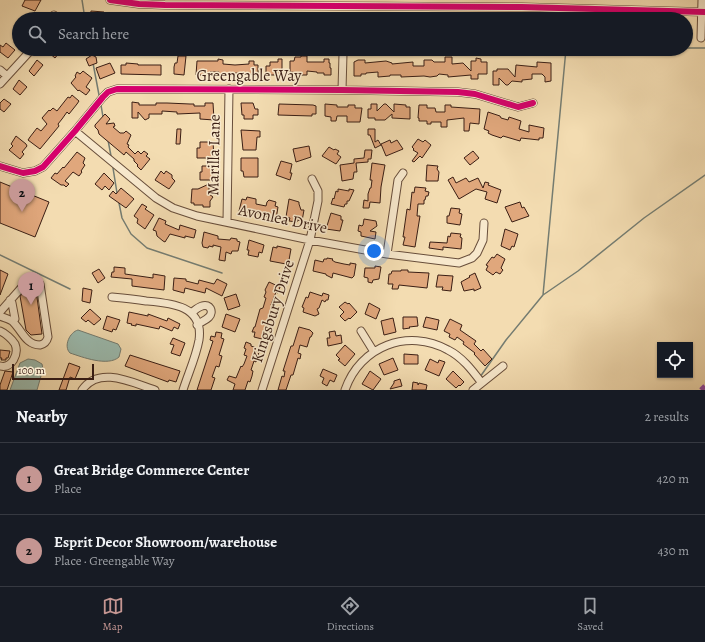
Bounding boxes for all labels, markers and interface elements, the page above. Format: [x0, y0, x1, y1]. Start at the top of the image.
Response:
search box [12, 12, 693, 56]
icon: search [26, 23, 48, 45]
text: Search here [58, 24, 129, 44]
street label: Greengable Way [197, 65, 302, 87]
street label: Marilla Lane [202, 114, 226, 196]
pin: 2 [9, 179, 35, 212]
street label: Avonlea Drive [236, 199, 329, 239]
your location [364, 241, 384, 261]
street label: Kingsbury Drive [246, 257, 300, 365]
pin: 1 [18, 272, 44, 305]
map controls [657, 342, 693, 378]
button: locate [657, 342, 693, 378]
scale bar [12, 362, 94, 381]
text: 100 m [18, 363, 45, 378]
text: Nearby [16, 405, 67, 428]
text: 2 results [645, 408, 689, 425]
text: Great Bridge Commerce Center [54, 460, 249, 480]
text: 1 [27, 470, 31, 487]
text: 420 m [657, 470, 689, 487]
text: Place [54, 480, 82, 497]
text: Esprit Decor Showroom/warehouse [54, 532, 277, 552]
text: 2 [26, 542, 32, 559]
text: 430 m [657, 542, 689, 559]
text: Place · Greengable Way [54, 552, 175, 569]
tab: Map [102, 595, 124, 634]
tab: Directions [327, 595, 374, 634]
tab: Saved [577, 595, 603, 634]

